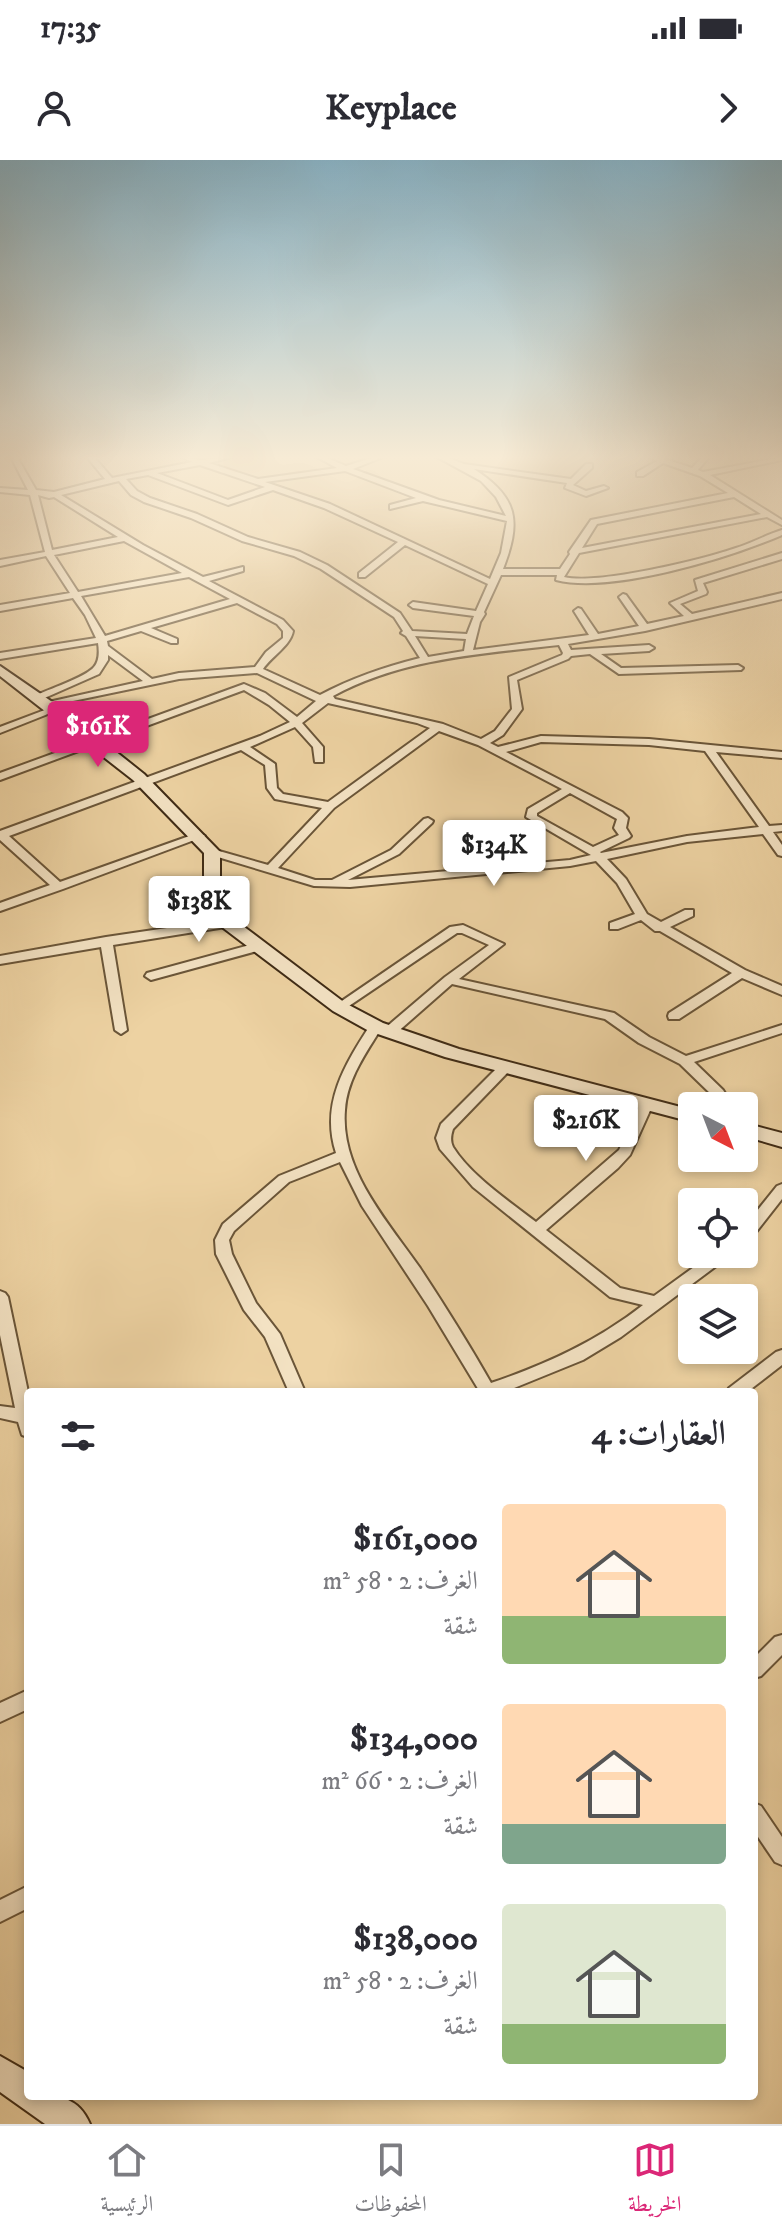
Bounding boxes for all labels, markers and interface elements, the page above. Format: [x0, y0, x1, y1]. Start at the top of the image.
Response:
text: 17:35 [40, 10, 101, 47]
icon: person [32, 86, 76, 130]
text: Keyplace [325, 86, 457, 131]
icon: forward [706, 86, 750, 130]
pin: $161K [42, 701, 154, 769]
text: $161K [66, 710, 130, 743]
pin: $134K [438, 820, 550, 888]
text: $134K [461, 829, 527, 862]
pin: $138K [143, 876, 255, 944]
text: $138K [167, 885, 231, 918]
north arrow [678, 1092, 758, 1172]
map controls [678, 1092, 758, 1364]
pin: $216K [530, 1095, 642, 1163]
text: $216K [552, 1104, 620, 1137]
button: locate [678, 1188, 758, 1268]
button: layers [678, 1284, 758, 1364]
text: العقارات: 4 [591, 1413, 726, 1455]
icon: filters [56, 1414, 100, 1458]
text: $161,000 [353, 1518, 478, 1560]
icon: home [566, 1536, 662, 1632]
text: الغرف: 2 · 58 m² [323, 1565, 478, 1598]
text: شقة [444, 1610, 478, 1643]
text: $134,000 [350, 1718, 478, 1760]
icon: home [566, 1736, 662, 1832]
text: الغرف: 2 · 66 m² [321, 1765, 478, 1798]
text: شقة [444, 1810, 478, 1843]
text: $138,000 [353, 1918, 478, 1960]
icon: home [566, 1936, 662, 2032]
text: الغرف: 2 · 58 m² [323, 1965, 478, 1998]
text: شقة [444, 2010, 478, 2043]
tab: الرئيسية [101, 2138, 153, 2225]
tab: المحفوظات [354, 2138, 427, 2225]
tab: الخريطة [628, 2138, 681, 2225]

